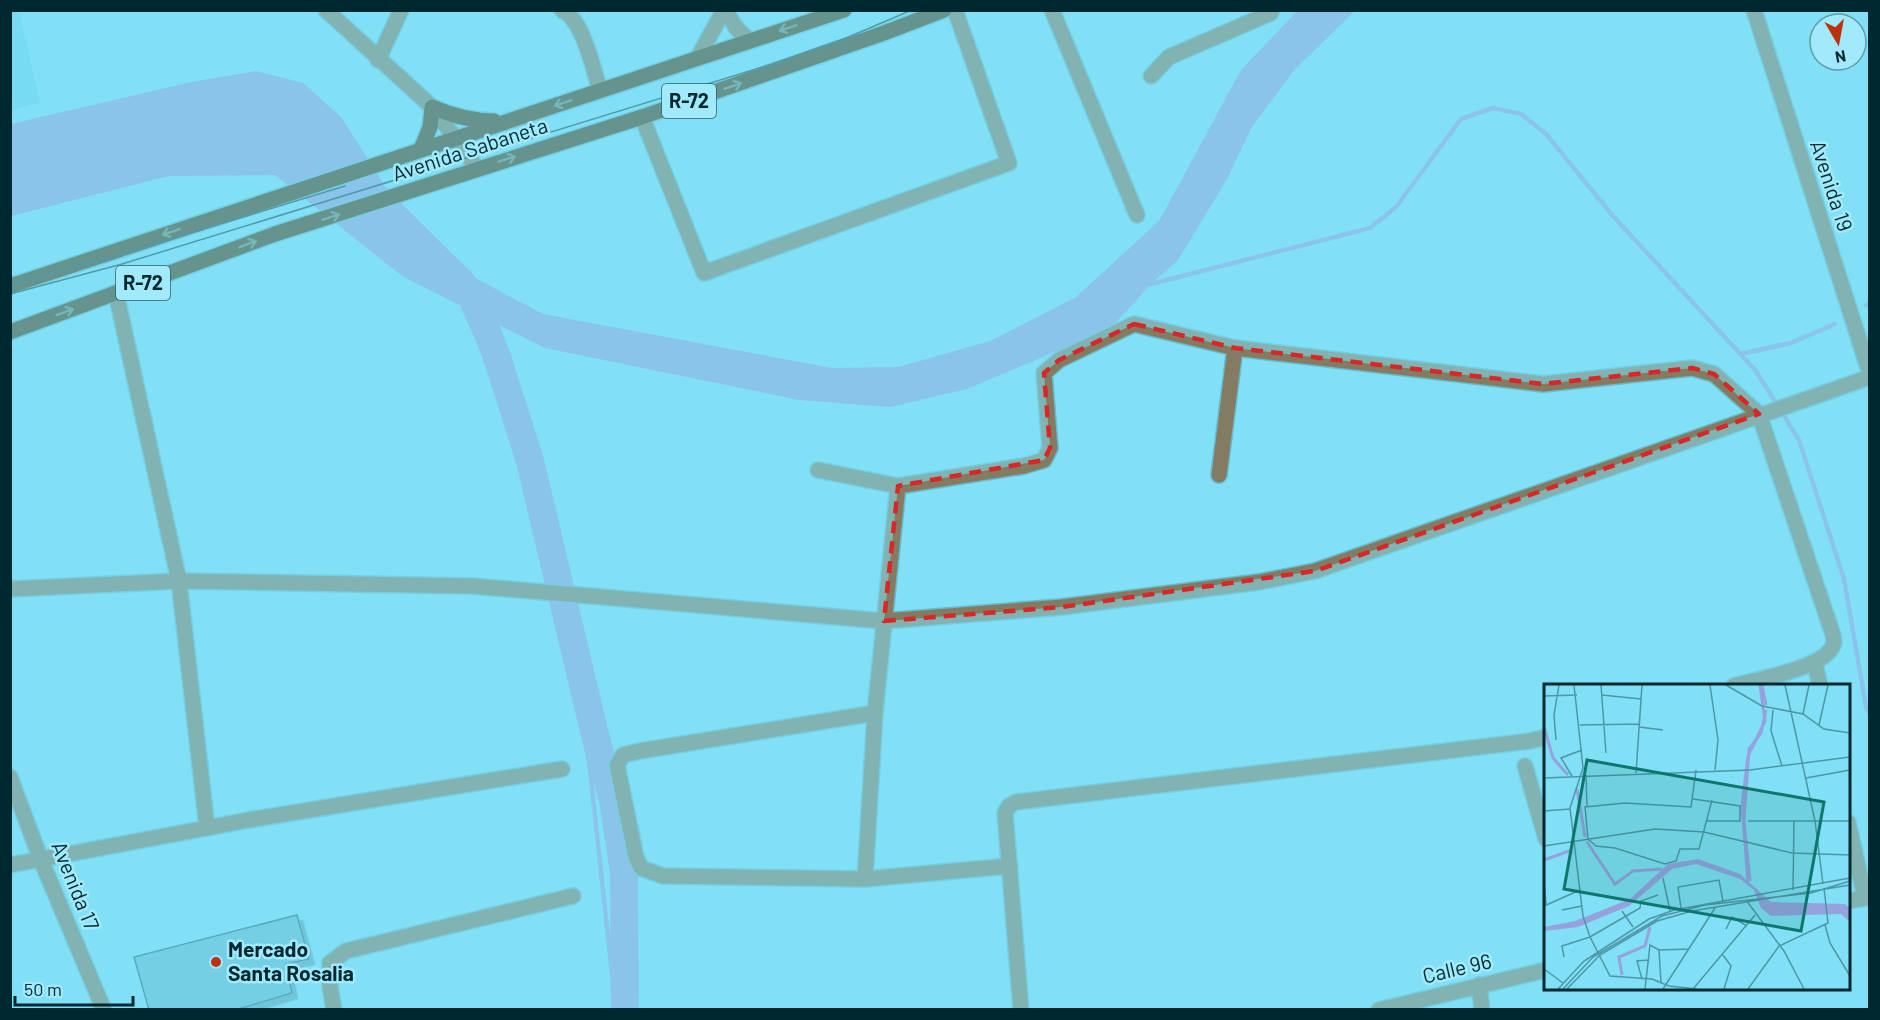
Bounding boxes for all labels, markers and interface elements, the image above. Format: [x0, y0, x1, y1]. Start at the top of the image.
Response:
north arrow [1808, 12, 1868, 72]
one-way arrow [779, 24, 798, 35]
text: N [1834, 47, 1848, 68]
one-way arrow [723, 79, 742, 90]
road number: R-72 [662, 84, 716, 118]
one-way arrow [554, 98, 573, 109]
street label: Avenida Sabaneta [389, 112, 550, 185]
street label: Avenida 19 [1806, 137, 1859, 234]
one-way arrow [498, 153, 517, 164]
one-way arrow [321, 211, 340, 222]
one-way arrow [162, 228, 181, 239]
one-way arrow [239, 238, 257, 249]
road number: R-72 [116, 266, 170, 300]
one-way arrow [56, 305, 74, 316]
inset map [1544, 684, 1850, 990]
street label: Avenida 17 [47, 837, 105, 933]
place label: Mercado Santa Rosalia [228, 936, 354, 985]
street label: Calle 96 [1420, 947, 1494, 988]
marker: Mercado Santa Rosalia [209, 955, 223, 969]
scale bar [15, 969, 134, 1007]
text: 50 m [24, 978, 62, 1000]

